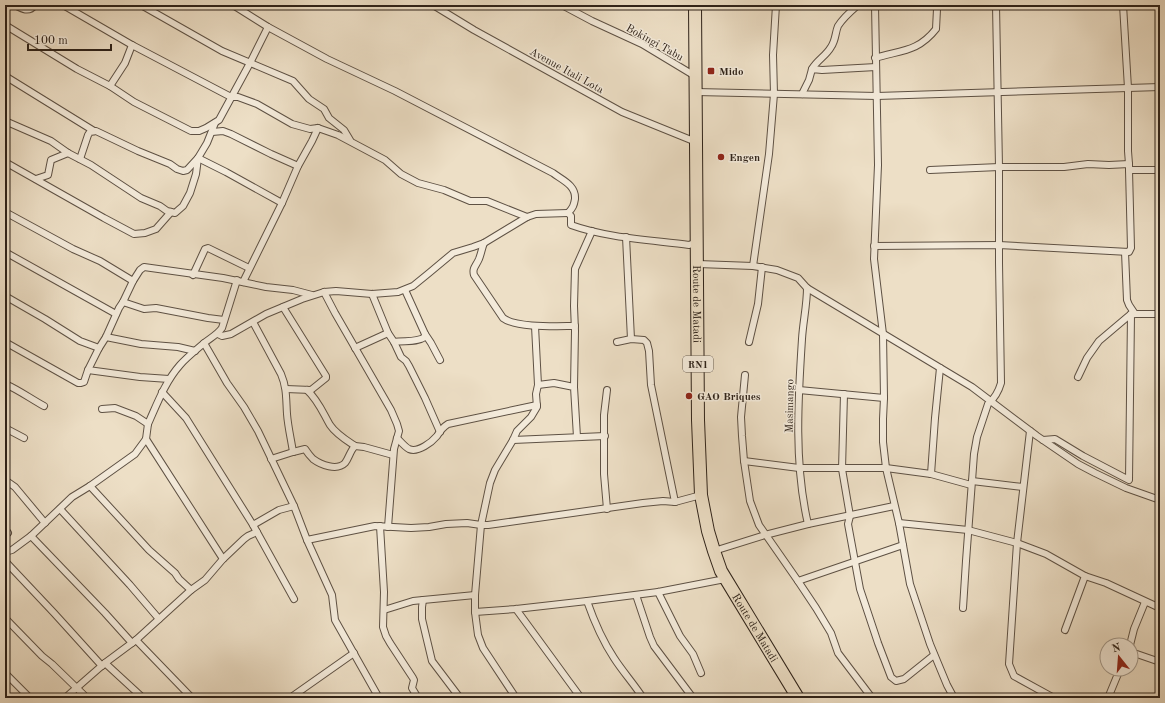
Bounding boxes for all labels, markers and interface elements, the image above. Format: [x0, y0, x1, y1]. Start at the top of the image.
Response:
street label: Bokingi Tabu [624, 23, 685, 64]
scale bar [28, 26, 111, 52]
text: 100 m [34, 35, 68, 47]
street label: Avenue Itali Lota [527, 46, 606, 96]
marker: Mido [706, 66, 716, 76]
place label: Mido [719, 67, 744, 78]
marker: Engen [716, 152, 726, 162]
place label: Engen [729, 153, 760, 164]
street label: Route de Matadi [690, 265, 701, 343]
road number: RN1 [683, 356, 713, 372]
street label: Masimango [785, 379, 796, 433]
marker: GAO Briques [684, 391, 694, 401]
place label: GAO Briques [697, 392, 761, 403]
street label: Route de Matadi [729, 592, 779, 665]
north arrow [1099, 637, 1139, 677]
text: N [1111, 642, 1123, 655]

